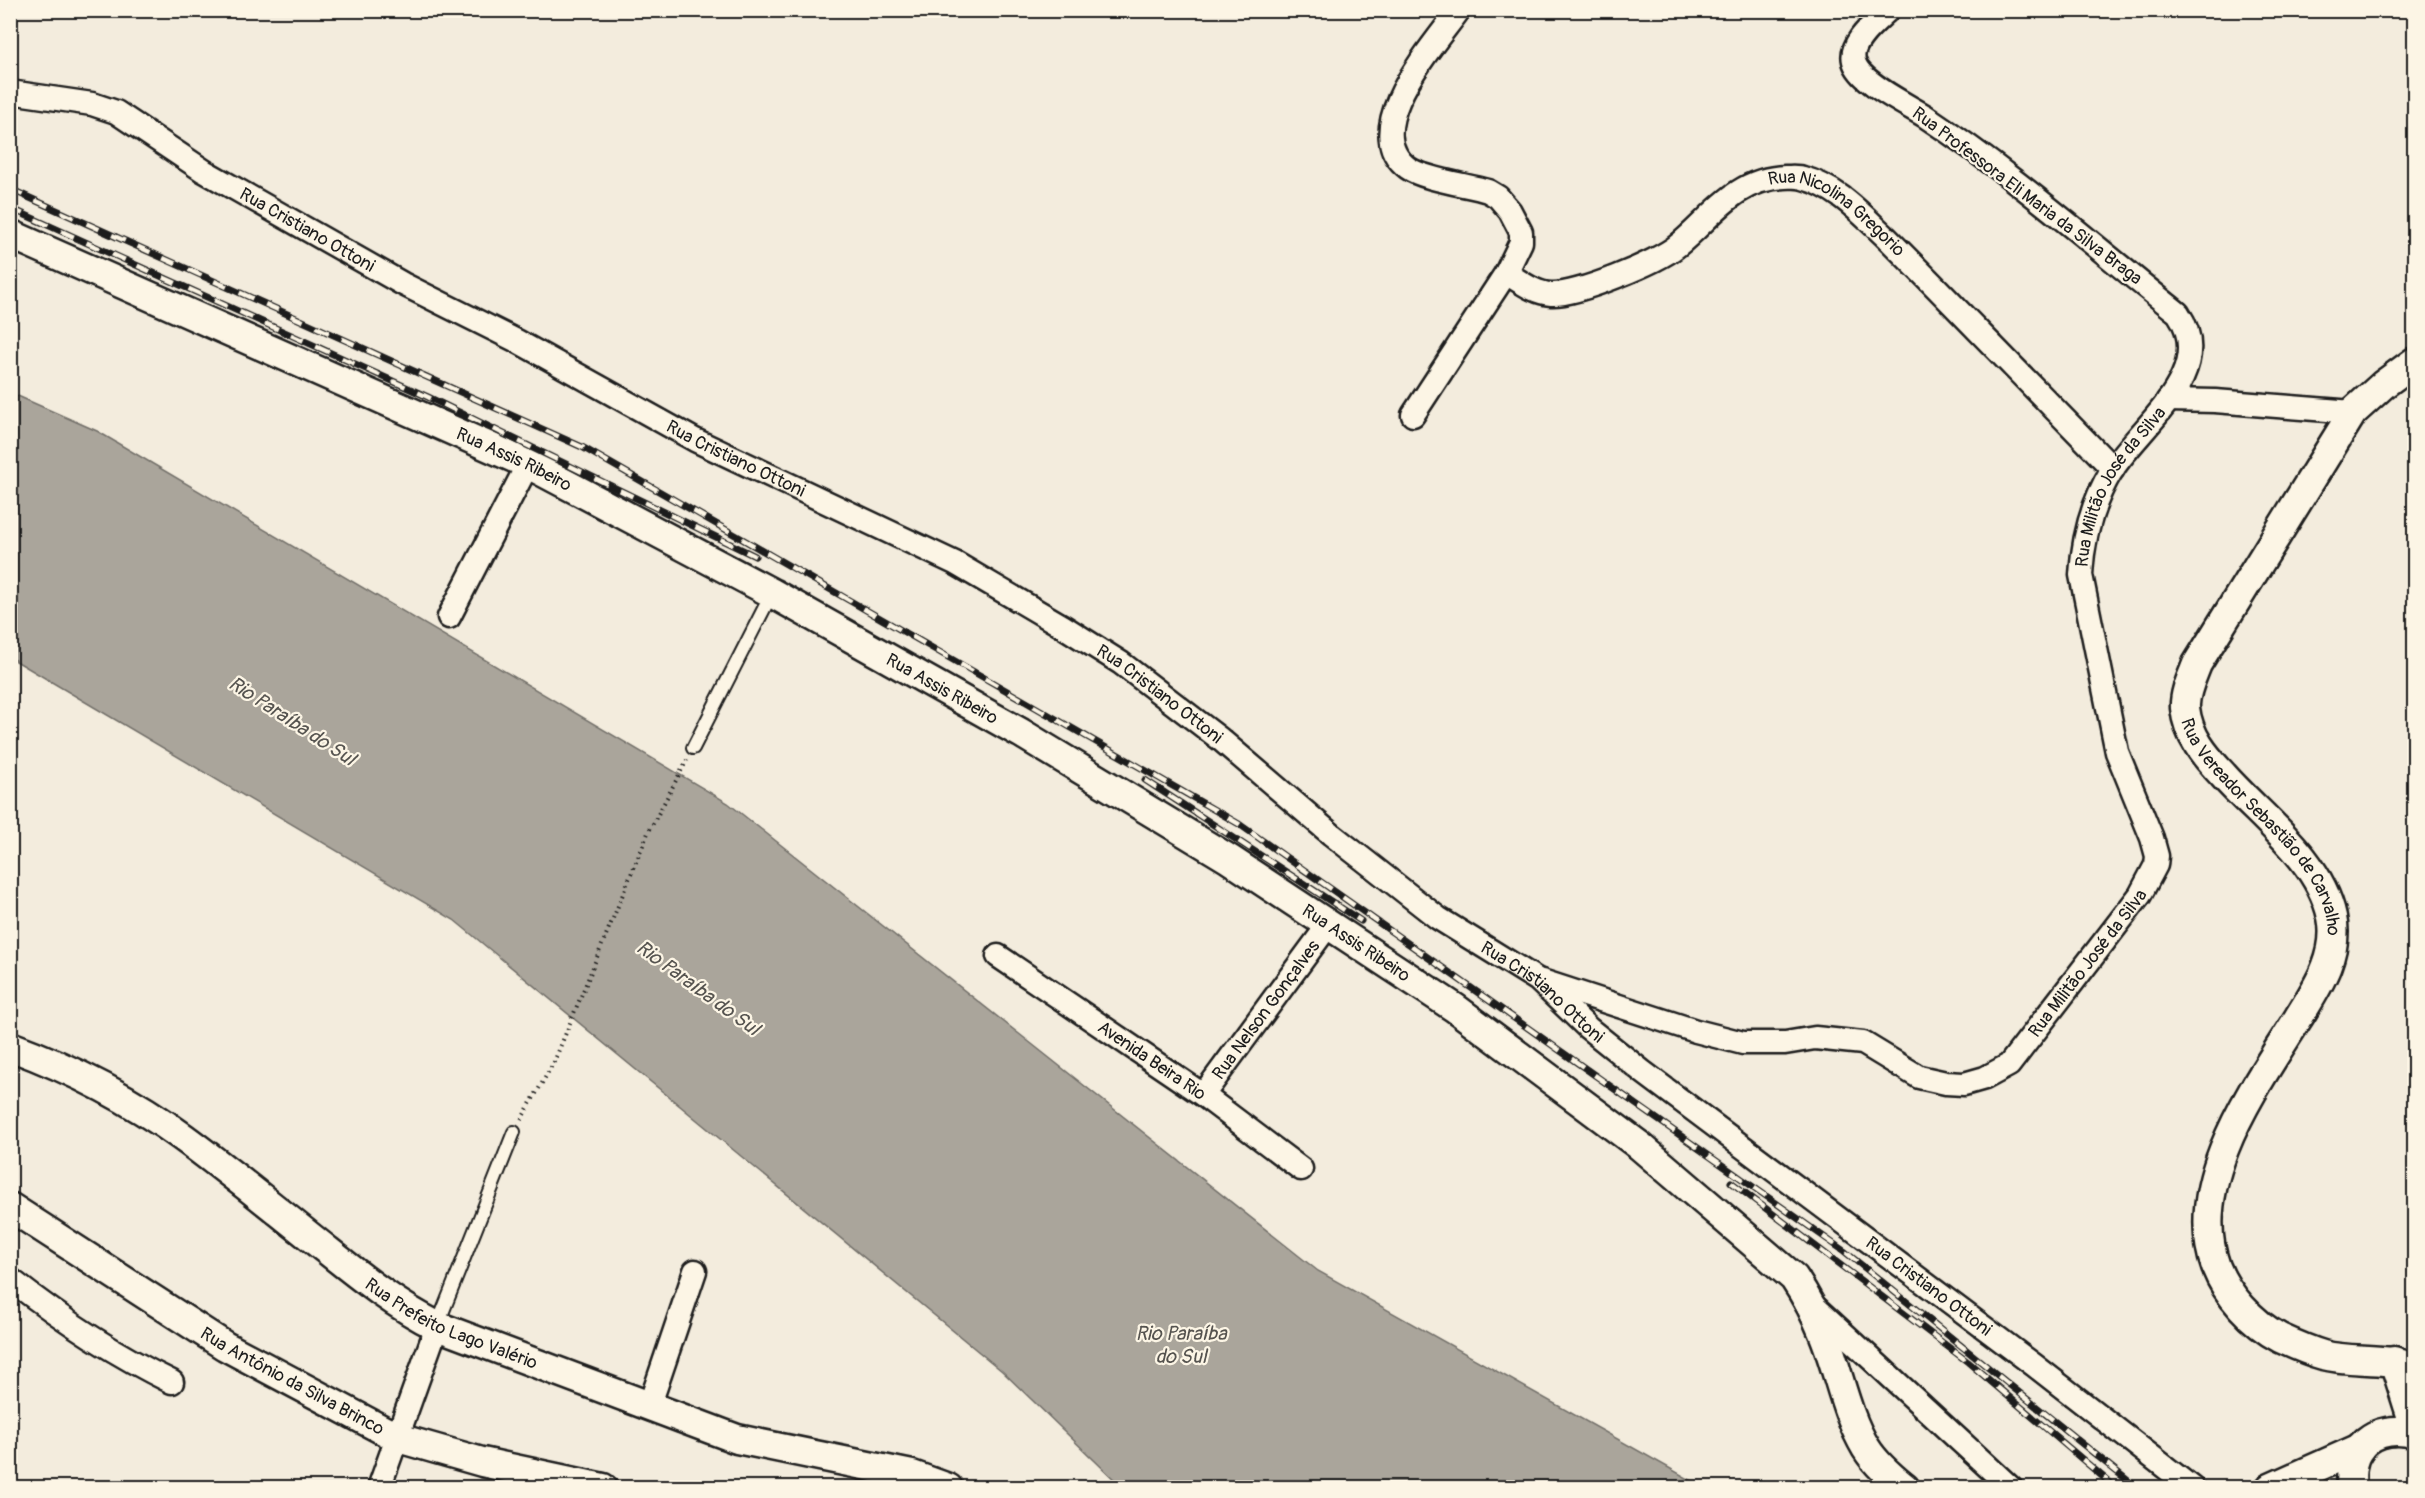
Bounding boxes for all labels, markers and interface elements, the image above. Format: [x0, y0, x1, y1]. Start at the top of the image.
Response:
street label: Rua Professora Eli Maria da Silva Braga [1907, 102, 2147, 290]
street label: Rua Nicolina Gregorio [1766, 165, 1910, 261]
street label: Rua Cristiano Ottoni [236, 182, 379, 277]
street label: Rua Militão José da Silva [2070, 402, 2171, 568]
street label: Rua Cristiano Ottoni [662, 415, 809, 502]
street label: Rua Assis Ribeiro [453, 422, 576, 497]
street label: Rua Cristiano Ottoni [1092, 639, 1227, 749]
street label: Rua Assis Ribeiro [882, 648, 1003, 730]
water label: Rio Paraíba do Sul [224, 671, 362, 773]
street label: Rua Vereador Sebastião de Carvalho [2176, 715, 2345, 936]
street label: Rua Militão José da Silva [2023, 886, 2152, 1042]
street label: Rua Assis Ribeiro [1298, 899, 1415, 987]
water label: Rio Paraíba do Sul [631, 935, 766, 1042]
street label: Rua Nelson Gonçalves [1207, 935, 1325, 1084]
street label: Rua Cristiano Ottoni [1477, 936, 1609, 1048]
street label: Avenida Beira Rio [1093, 1015, 1211, 1105]
street label: Rua Cristiano Ottoni [1861, 1231, 1996, 1341]
street label: Rua Prefeito Lago Valério [361, 1273, 541, 1374]
water label: Rio Paraíba do Sul [1136, 1321, 1228, 1369]
street label: Rua Antônio da Silva Brinco [196, 1322, 389, 1440]

